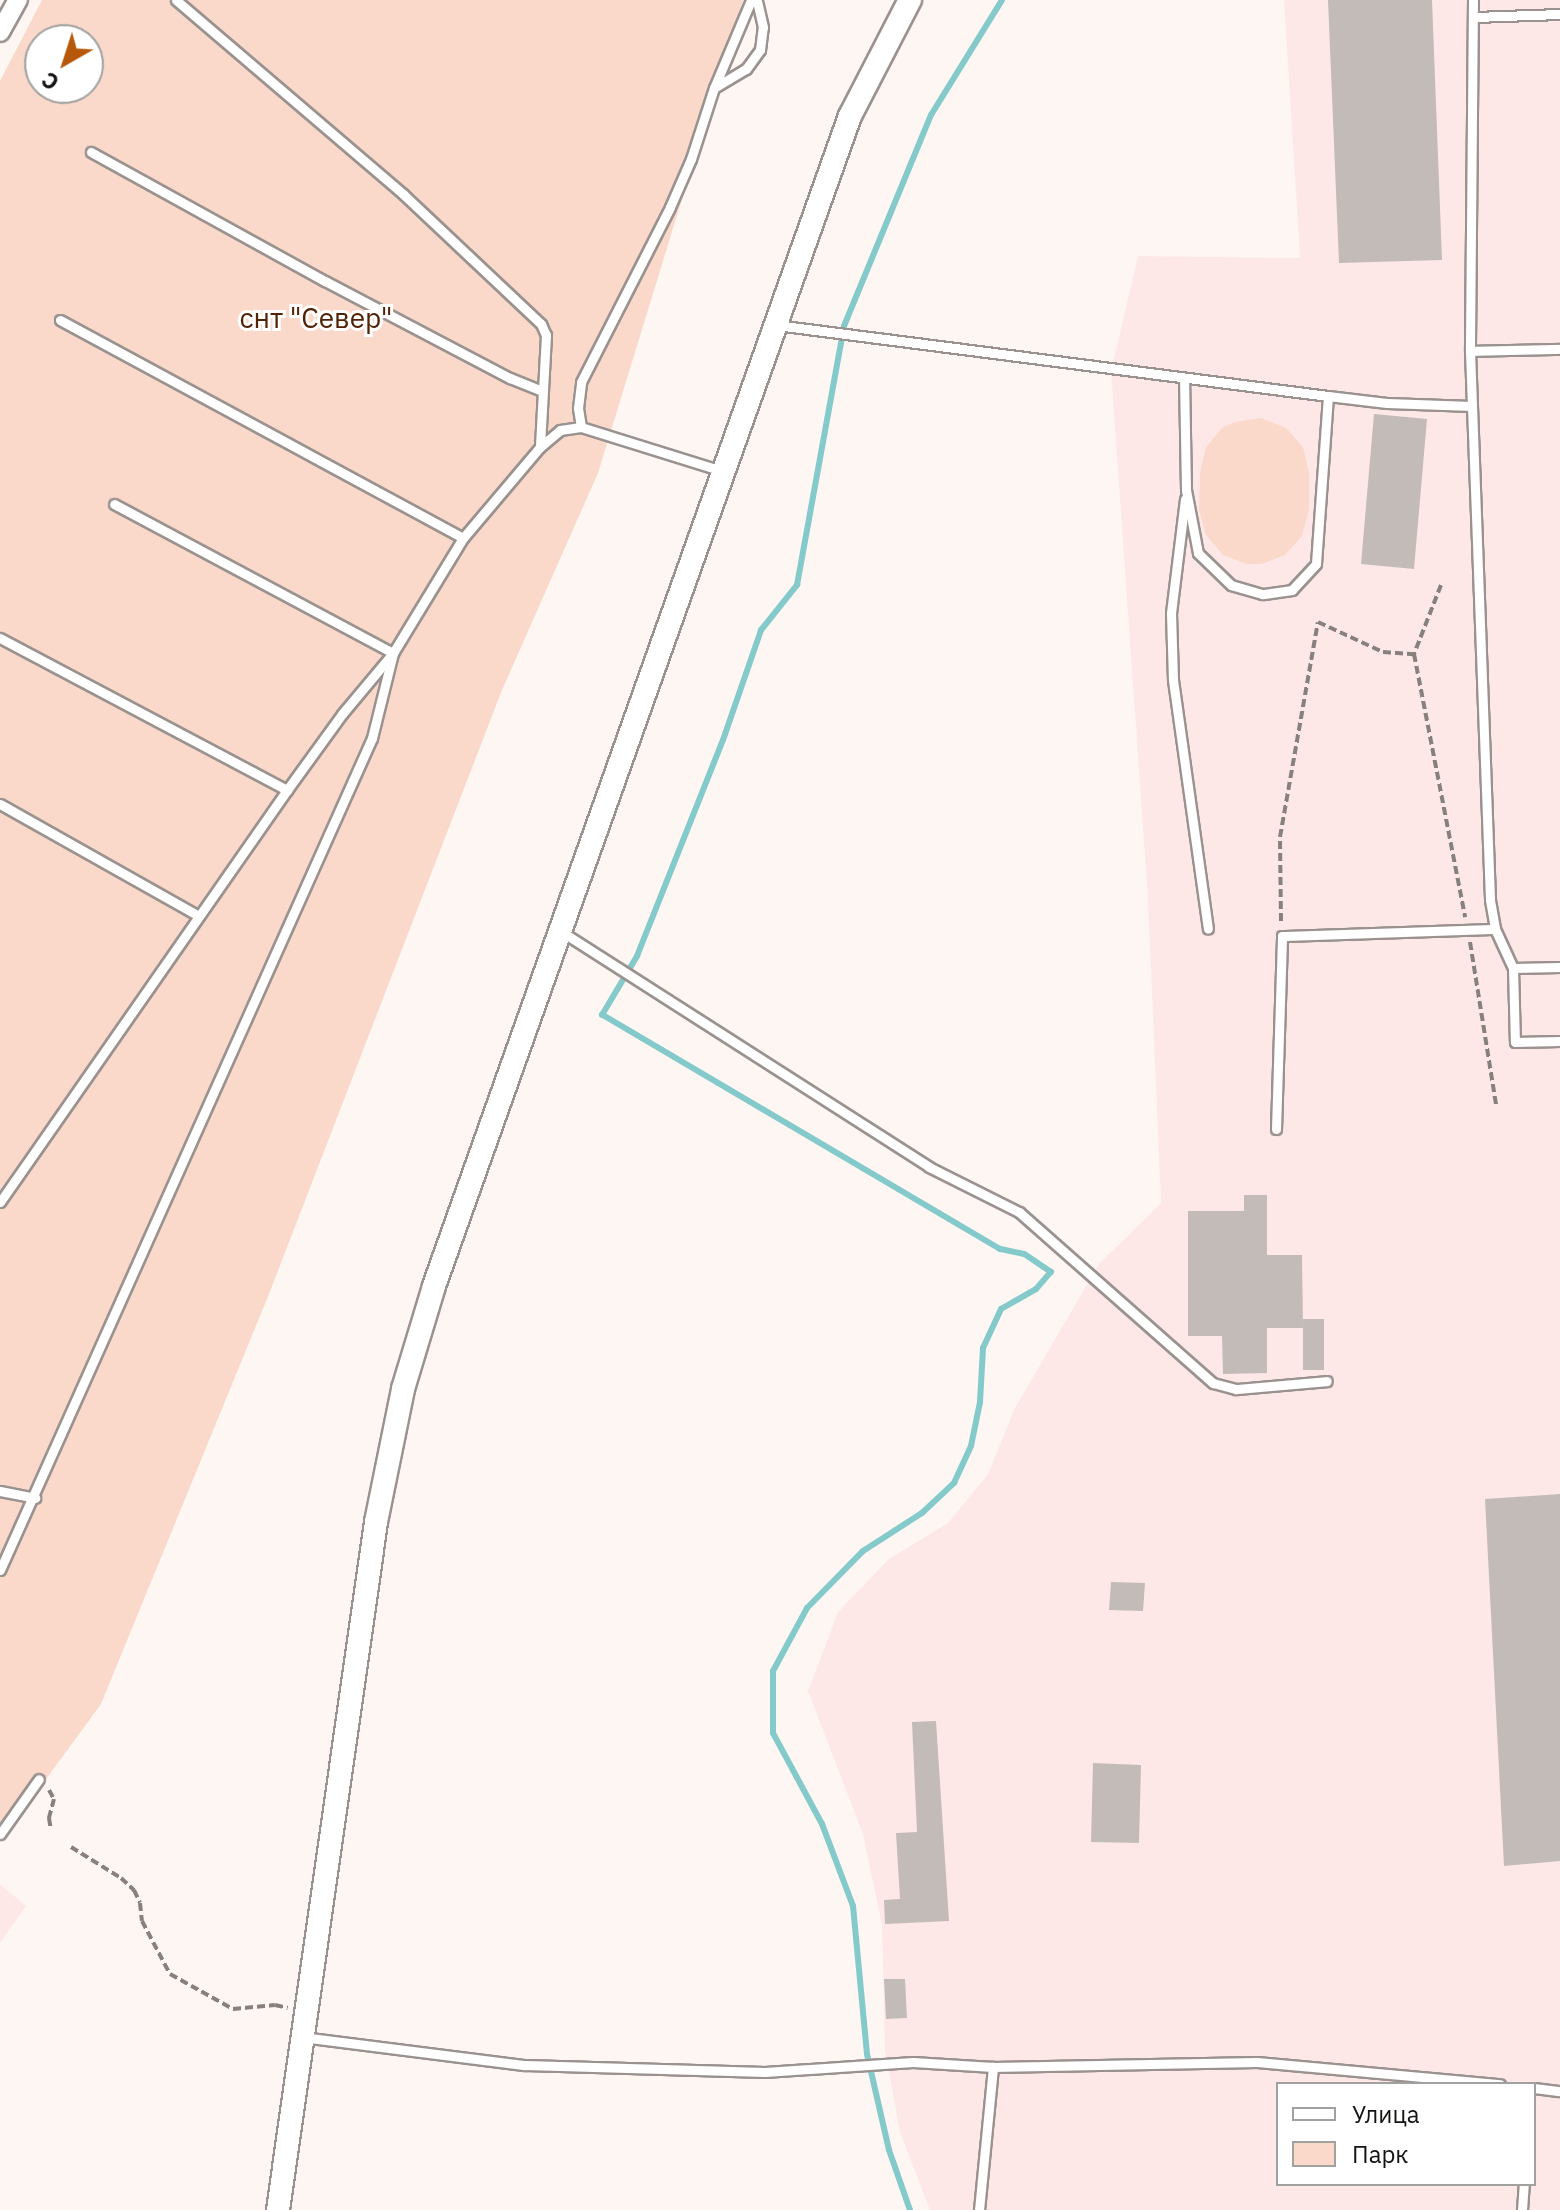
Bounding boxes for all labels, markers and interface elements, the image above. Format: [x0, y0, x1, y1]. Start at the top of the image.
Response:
north arrow [24, 24, 104, 104]
text: С [35, 66, 65, 97]
park label: снт "Север" [240, 301, 392, 335]
legend [1276, 2082, 1536, 2186]
text: Улица [1352, 2098, 1420, 2130]
text: Парк [1352, 2138, 1409, 2170]

